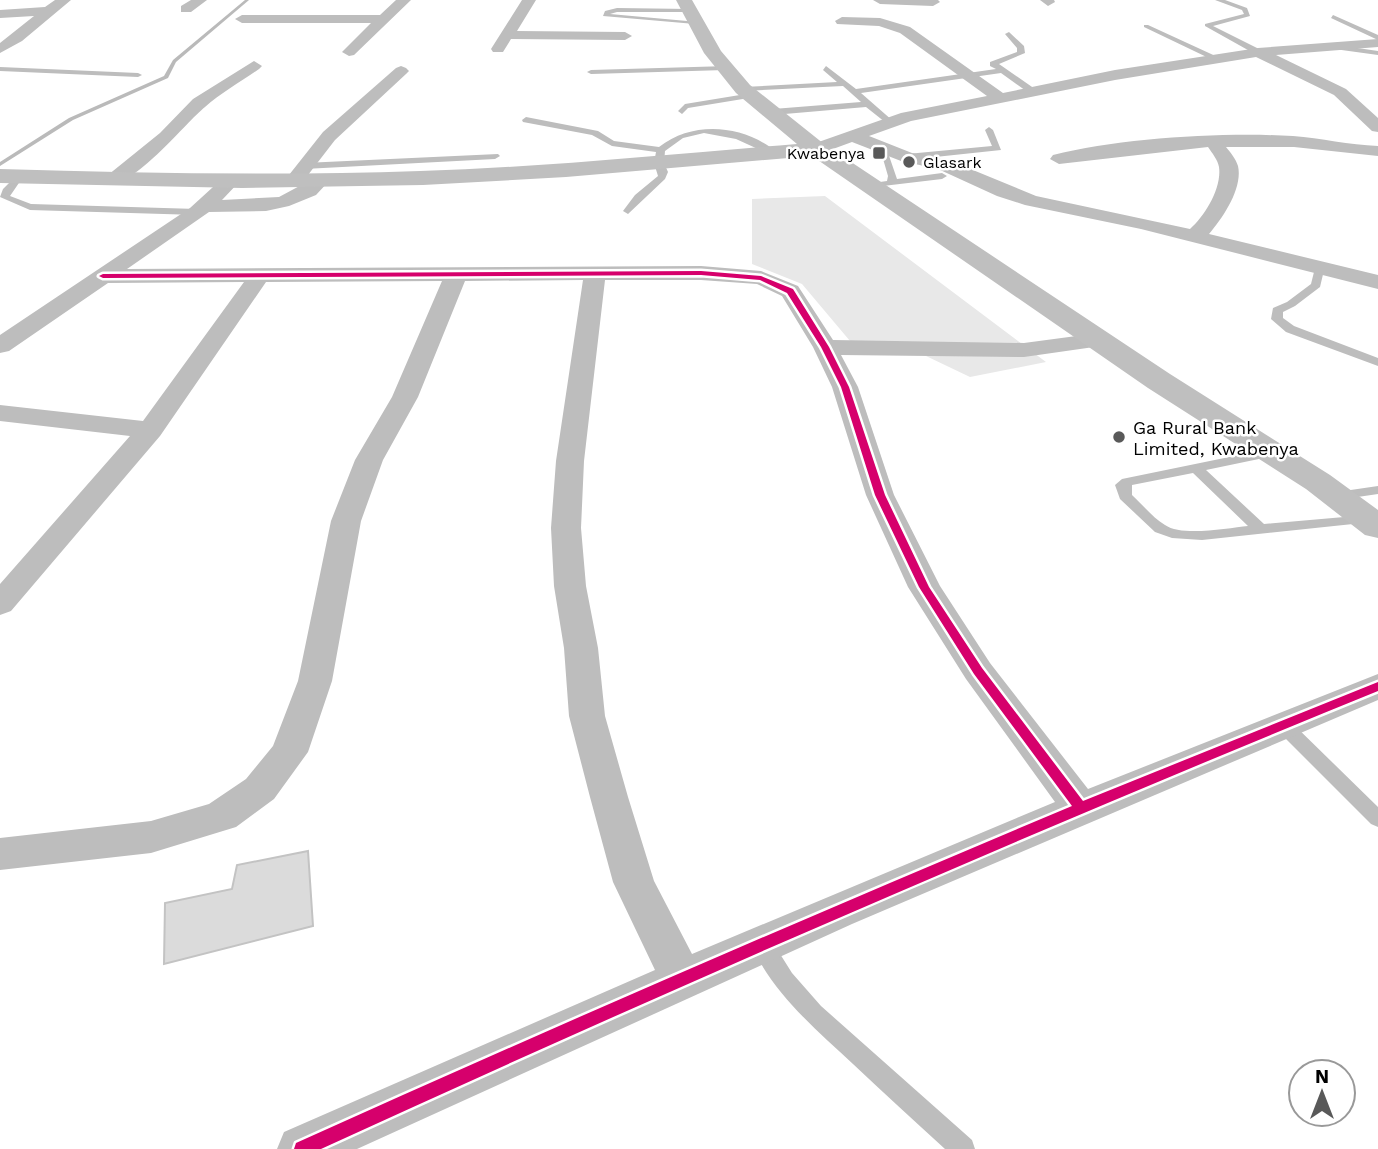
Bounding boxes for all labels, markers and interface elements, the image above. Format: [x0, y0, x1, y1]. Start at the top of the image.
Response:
place label: Kwabenya [787, 144, 865, 163]
marker: Kwabenya [871, 145, 887, 161]
place label: Glasark [923, 153, 982, 172]
marker: Glasark [901, 154, 917, 170]
place label: Ga Rural Bank Limited, Kwabenya [1133, 417, 1299, 459]
marker: Ga Rural Bank Limited, Kwabenya [1111, 429, 1127, 445]
north arrow [1287, 1058, 1357, 1128]
text: N [1315, 1065, 1329, 1088]

